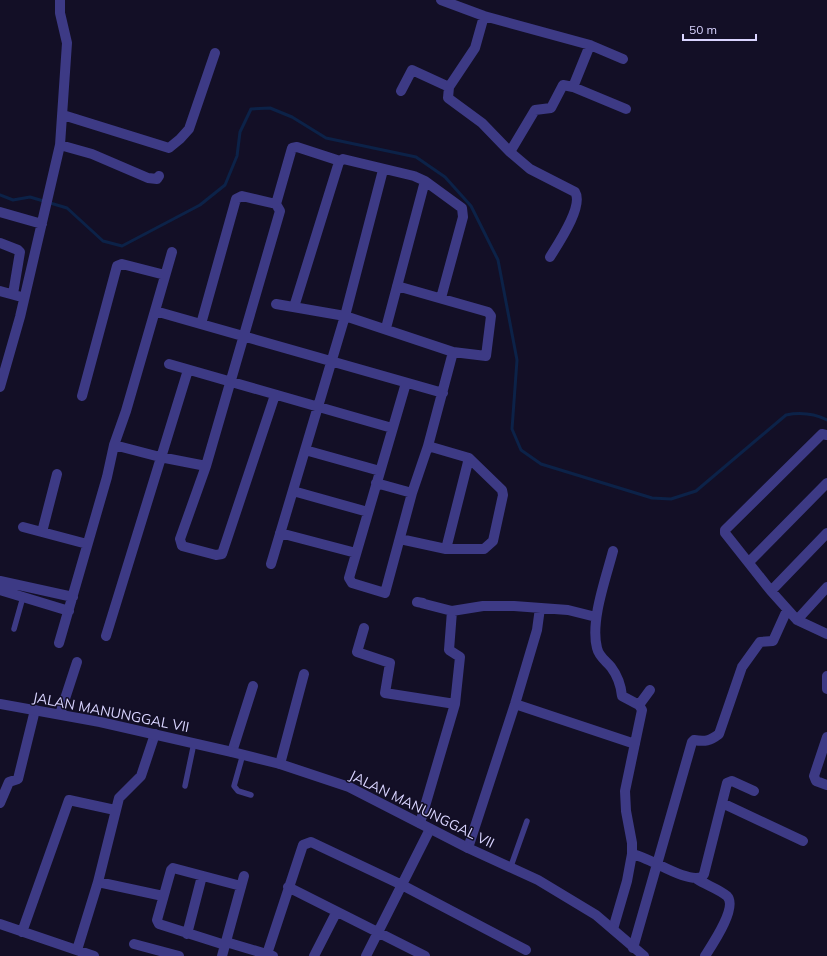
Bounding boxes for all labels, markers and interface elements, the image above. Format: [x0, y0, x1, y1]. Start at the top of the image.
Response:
scale bar [683, 16, 756, 42]
text: 50 m [689, 22, 717, 37]
street label: JALAN MANUNGGAL VII [31, 688, 191, 736]
street label: JALAN MANUNGGAL VII [347, 766, 497, 852]

